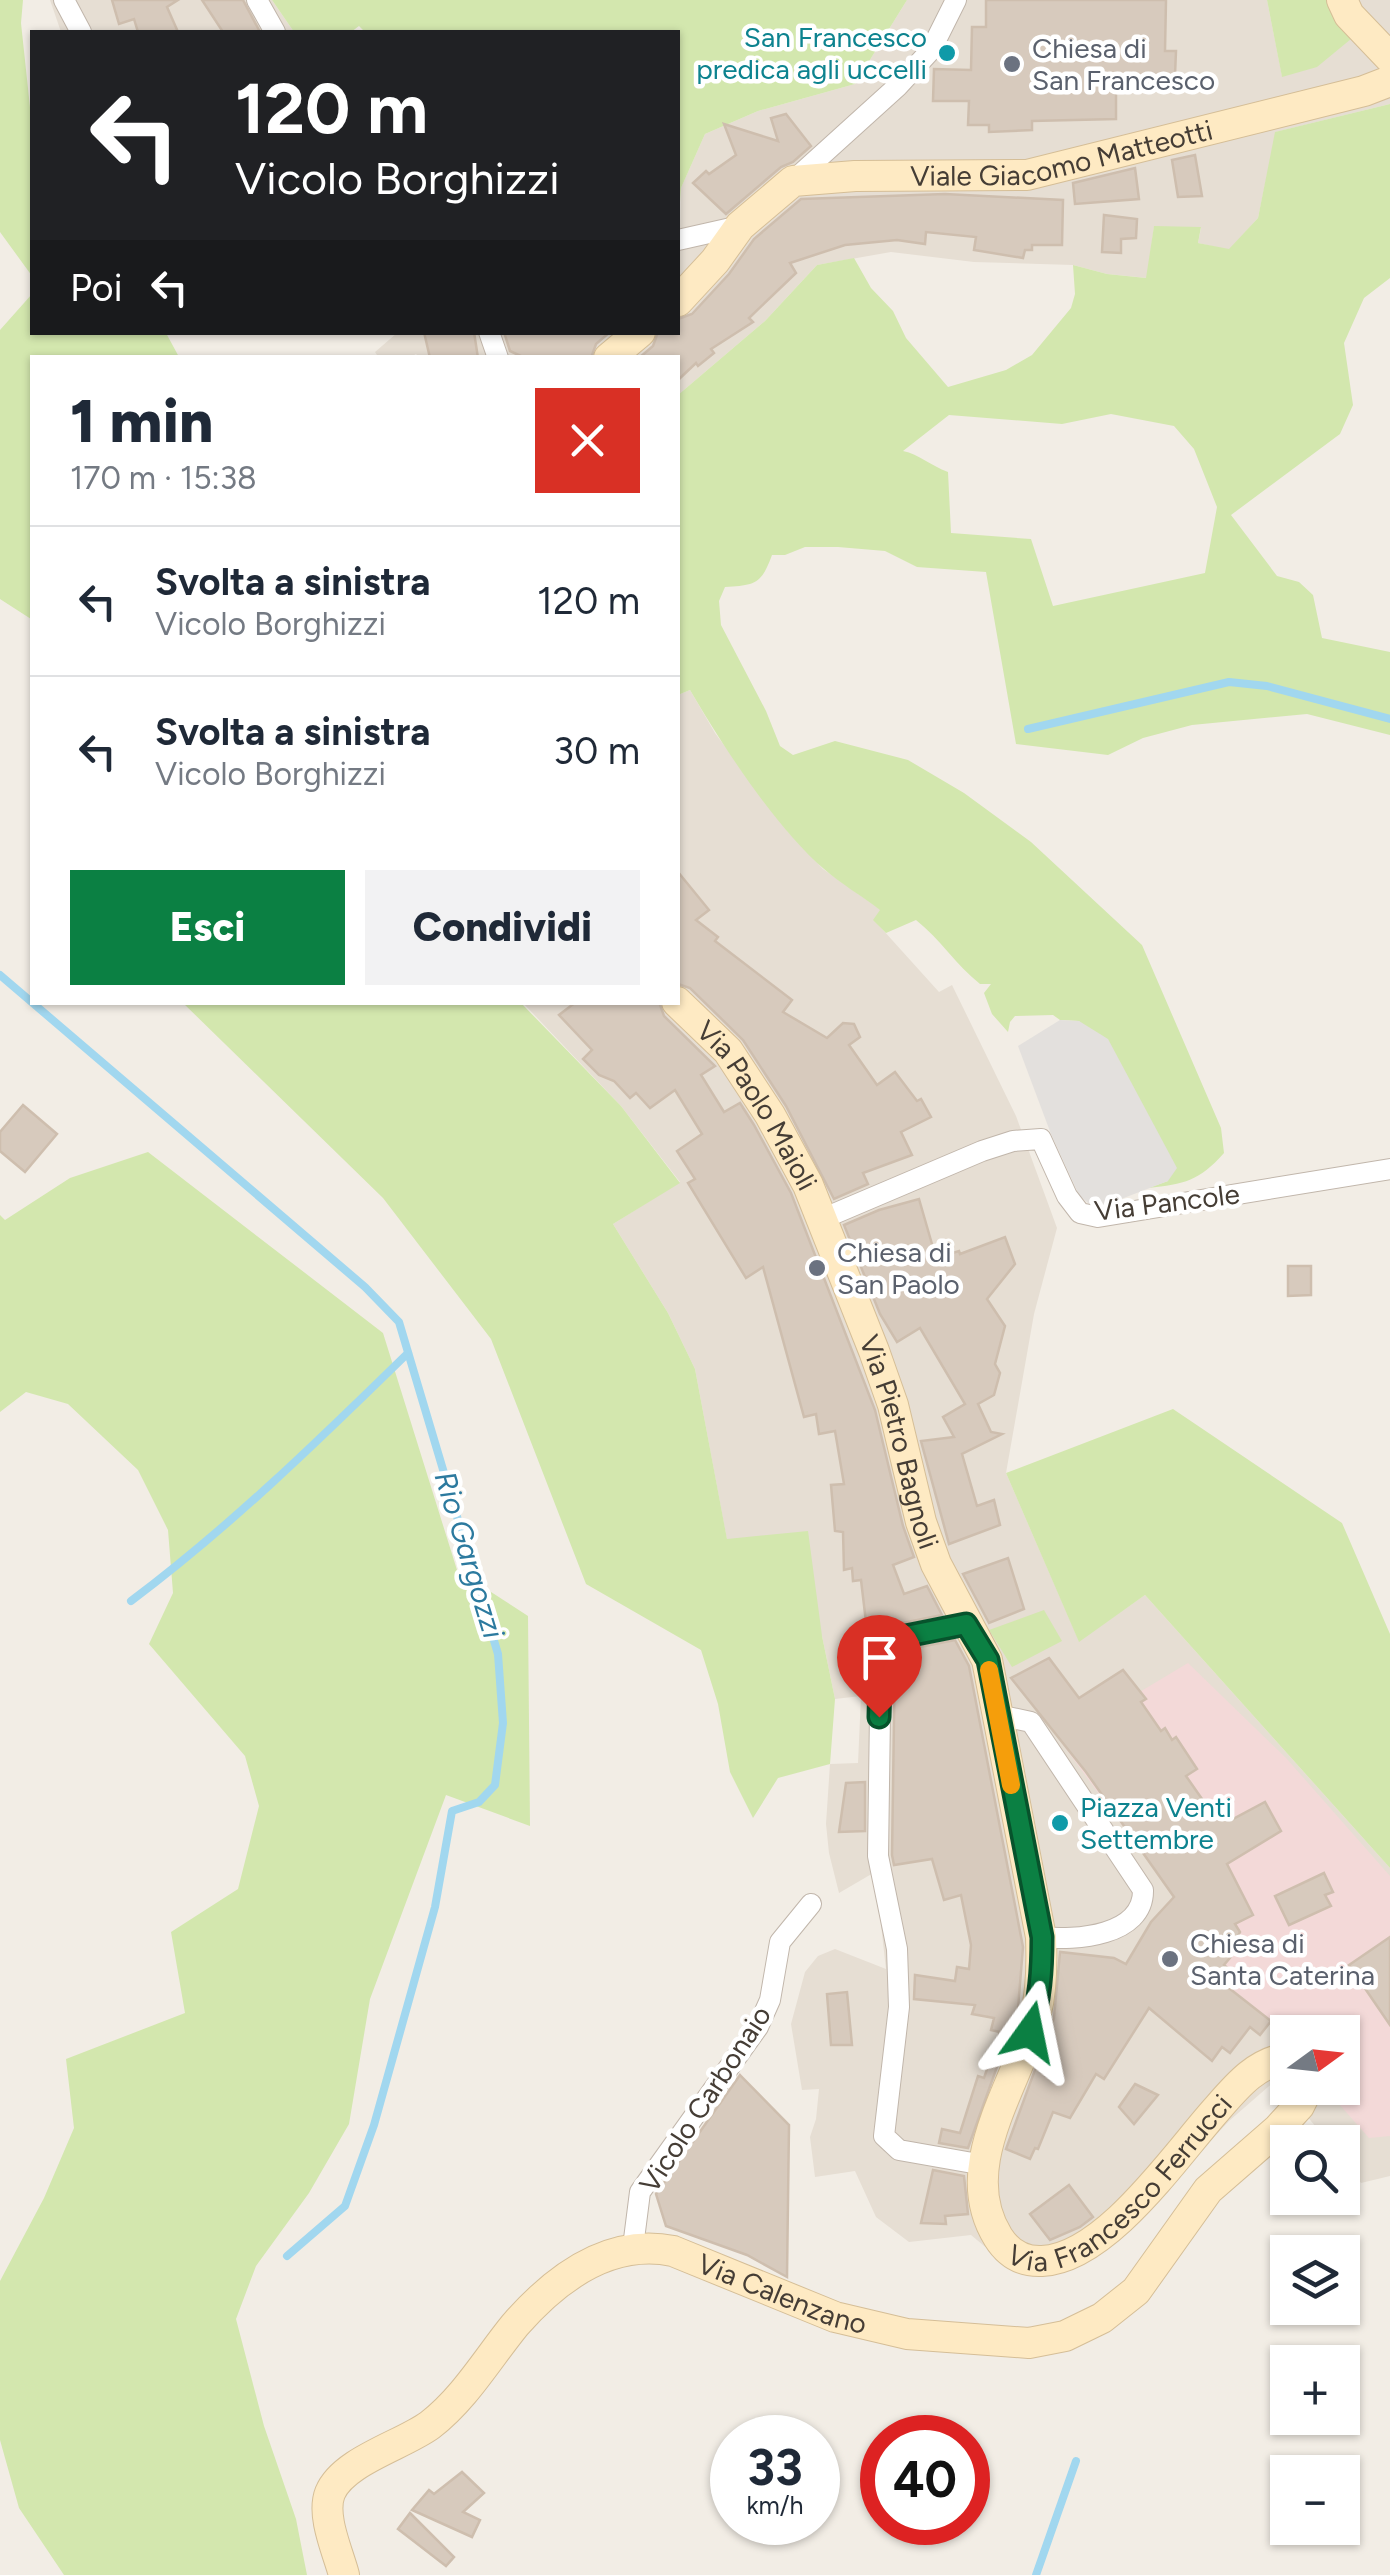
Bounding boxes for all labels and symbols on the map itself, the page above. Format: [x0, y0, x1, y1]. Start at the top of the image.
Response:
place label: San Francesco predica agli uccelli [696, 20, 927, 86]
place label: Chiesa di San Francesco [1032, 31, 1215, 97]
marker: San Francesco predica agli uccelli [936, 42, 958, 64]
marker: Chiesa di San Francesco [1001, 53, 1023, 75]
street label: Viale Giacomo Matteotti [910, 112, 1216, 193]
street label: Via Paolo Maioli [690, 1013, 824, 1196]
street label: Via Pancole [1093, 1176, 1241, 1228]
place label: Chiesa di San Paolo [837, 1235, 960, 1301]
marker: Chiesa di San Paolo [806, 1257, 828, 1279]
street label: Via Pietro Bagnoli [852, 1330, 946, 1553]
water label: Rio Gargozzi [427, 1467, 513, 1644]
pin [837, 1615, 922, 1718]
place label: Piazza Venti Settembre [1080, 1790, 1232, 1856]
marker: Piazza Venti Settembre [1049, 1812, 1071, 1834]
place label: Chiesa di Santa Caterina [1190, 1926, 1375, 1992]
marker: Chiesa di Santa Caterina [1159, 1948, 1181, 1970]
position arrow [978, 1980, 1082, 2084]
street label: Vicolo Carbonaio [632, 1999, 778, 2199]
north arrow [1270, 2015, 1360, 2105]
street label: Via Francesco Ferrucci [1002, 2087, 1239, 2278]
street label: Via Calenzano [693, 2246, 870, 2341]
speed limit sign: 40 [860, 2415, 990, 2545]

